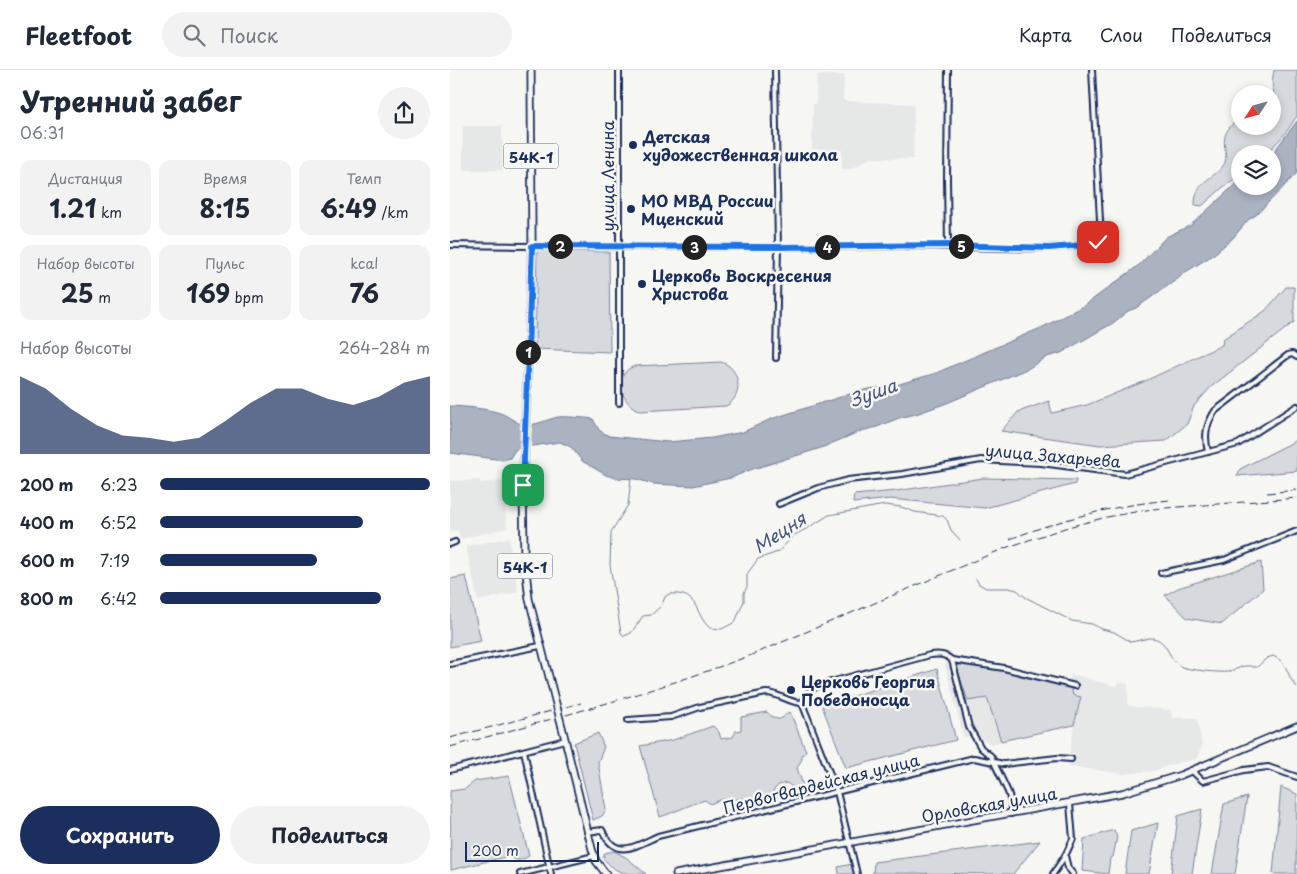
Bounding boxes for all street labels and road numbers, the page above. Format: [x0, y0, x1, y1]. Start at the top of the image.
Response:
street label: улица Ленина [595, 120, 619, 232]
road number: 54К-1 [504, 144, 558, 168]
street label: улица Захарьева [984, 437, 1122, 473]
road number: 54К-1 [498, 554, 552, 578]
street label: Первогвардейская улица [720, 747, 922, 819]
street label: Орловская улица [919, 780, 1059, 828]

